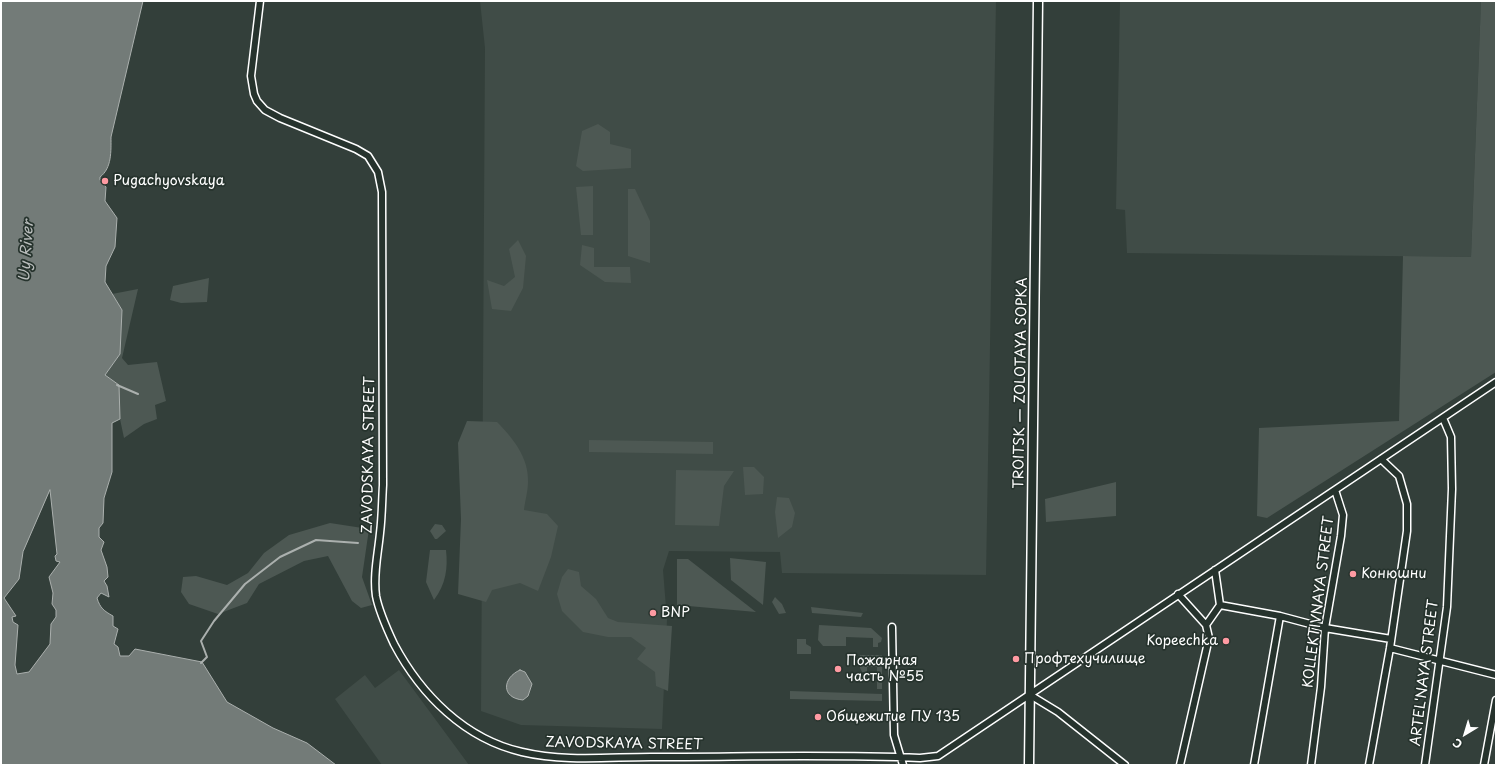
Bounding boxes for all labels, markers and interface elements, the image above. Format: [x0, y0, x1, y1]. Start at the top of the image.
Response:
place label: Pugachyovskaya [113, 173, 224, 189]
marker: Pugachyovskaya [100, 176, 110, 186]
water label: Uy River [16, 220, 38, 282]
street label: TROITSK — ZOLOTAYA SOPKA [1011, 277, 1031, 489]
street label: ZAVODSKAYA STREET [359, 376, 379, 534]
street label: KOLLEKTIVNAYA STREET [1300, 515, 1338, 689]
place label: Конюшни [1361, 566, 1427, 582]
marker: Конюшни [1348, 569, 1358, 579]
street label: ARTEL'NAYA STREET [1408, 599, 1442, 747]
place label: BNP [661, 605, 690, 621]
marker: BNP [648, 608, 658, 618]
place label: Kopeechka [1146, 633, 1218, 649]
marker: Kopeechka [1221, 636, 1231, 646]
place label: Профтехучилище [1024, 651, 1146, 667]
place label: Пожарная часть №55 [846, 653, 924, 686]
marker: Профтехучилище [1011, 654, 1021, 664]
marker: Пожарная часть №55 [833, 664, 843, 674]
place label: Общежитие ПУ 135 [826, 709, 960, 725]
marker: Общежитие ПУ 135 [813, 712, 823, 722]
north arrow [1445, 714, 1485, 754]
street label: ZAVODSKAYA STREET [545, 734, 703, 754]
text: С [1449, 735, 1466, 753]

